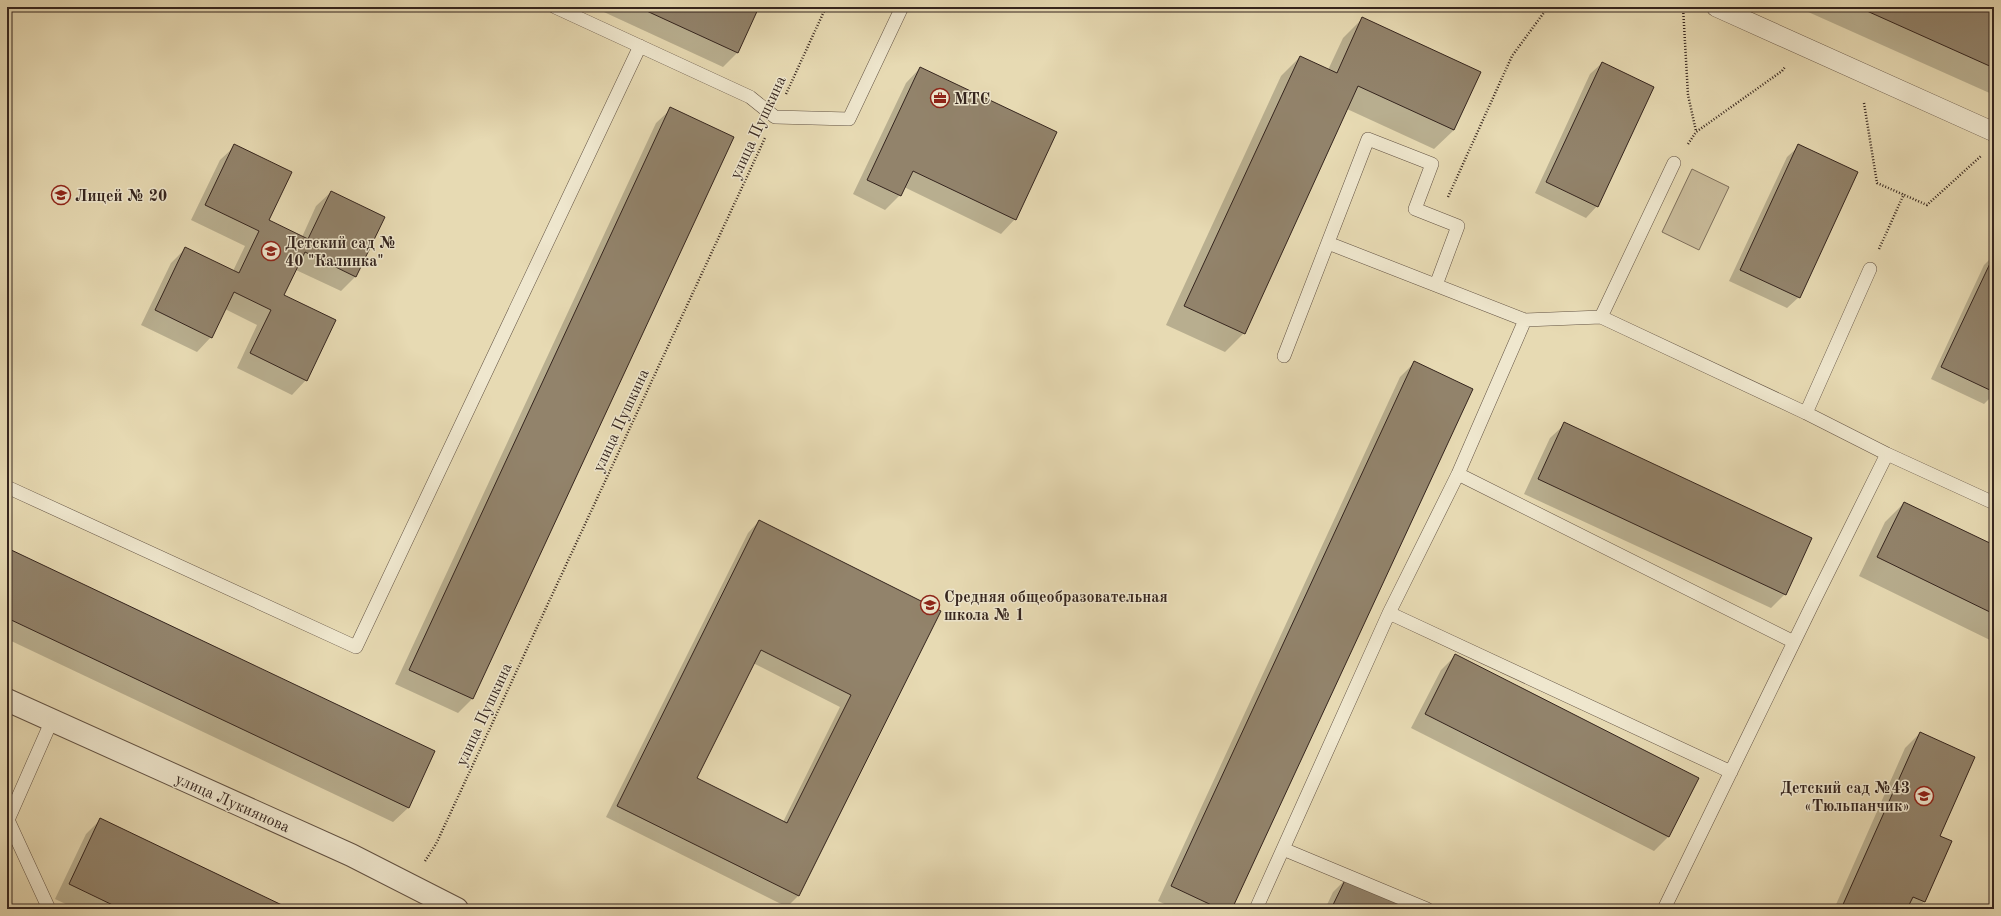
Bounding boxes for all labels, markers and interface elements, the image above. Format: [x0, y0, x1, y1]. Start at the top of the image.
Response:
street label: улица Пушкина [728, 74, 790, 182]
office icon: МТС [929, 87, 951, 109]
place label: МТС [954, 92, 990, 108]
school or university icon: Лицей № 20 [50, 184, 72, 206]
place label: Лицей № 20 [75, 189, 167, 205]
place label: Детский сад № 40 "Калинка" [285, 236, 396, 270]
school or university icon: Детский сад № 40 "Калинка" [260, 240, 282, 262]
street label: улица Пушкина [591, 367, 653, 475]
place label: Средняя общеобразовательная школа № 1 [944, 590, 1168, 624]
school or university icon: Средняя общеобразовательная школа № 1 [919, 594, 941, 616]
street label: улица Пушкина [454, 661, 516, 769]
street label: улица Лукиянова [172, 771, 292, 836]
place label: Детский сад №43 «Тюльпанчик» [1780, 781, 1910, 815]
school or university icon: Детский сад №43 «Тюльпанчик» [1913, 785, 1935, 807]

